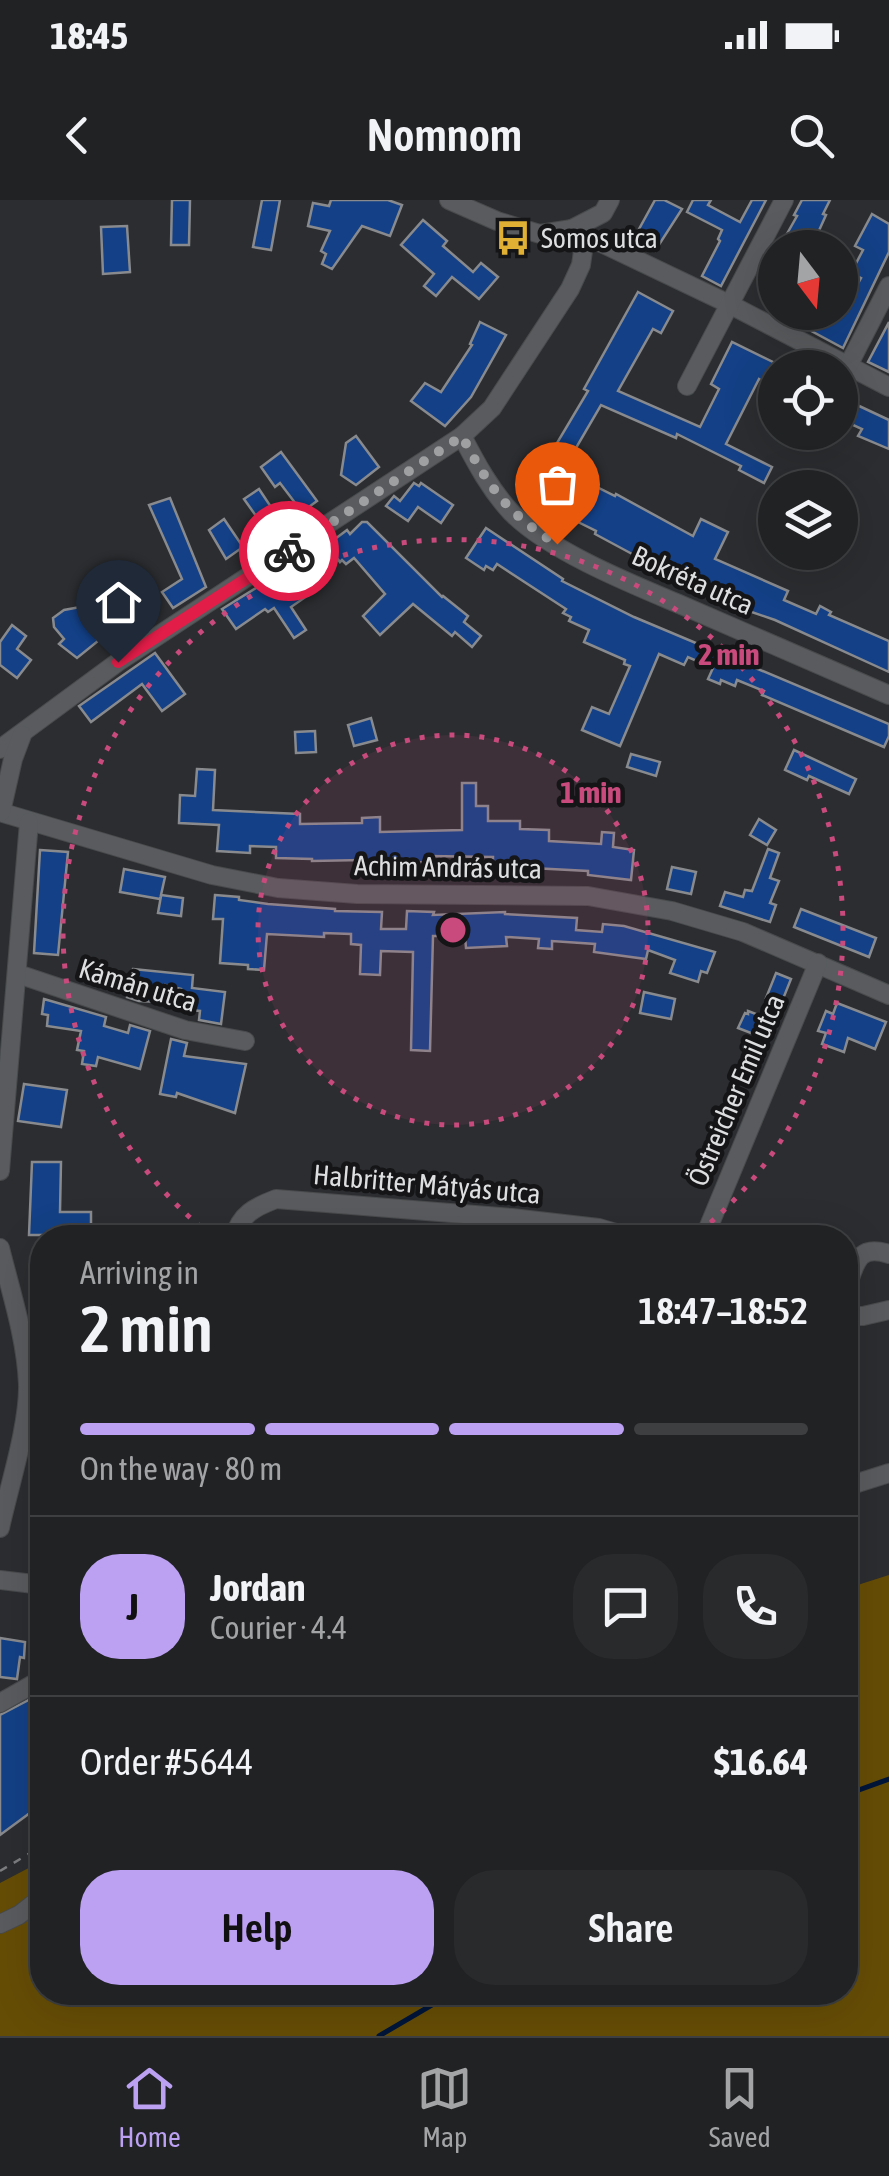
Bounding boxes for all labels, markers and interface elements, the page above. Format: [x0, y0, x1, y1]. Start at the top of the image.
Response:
text: 18:45 [50, 14, 128, 57]
icon: back [50, 108, 105, 163]
icon: search [784, 108, 839, 163]
text: Nomnom [367, 109, 522, 161]
bus stop icon: Somos utca [494, 219, 532, 257]
place label: Somos utca [541, 222, 658, 254]
north arrow [758, 230, 858, 330]
map controls [758, 230, 858, 570]
button: locate [758, 350, 858, 450]
pin [515, 442, 600, 545]
icon: bag [530, 457, 585, 512]
button: layers [758, 470, 858, 570]
courier [239, 501, 339, 601]
icon: bike [262, 524, 317, 579]
street label: Bokréta utca [627, 539, 759, 621]
pin [76, 560, 161, 663]
icon: home [91, 575, 146, 630]
text: 2 min [698, 637, 760, 671]
text: 1 min [560, 775, 622, 809]
street label: Achim András utca [354, 849, 542, 885]
centre of rings [435, 912, 471, 948]
street label: Kámán utca [75, 952, 201, 1018]
street label: Östreicher Emil utca [681, 989, 791, 1191]
street label: Halbritter Mátyás utca [312, 1158, 542, 1210]
text: Arriving in [80, 1254, 199, 1291]
text: 18:47–18:52 [638, 1289, 808, 1332]
text: 2 min [80, 1291, 213, 1366]
text: On the way · 80 m [80, 1450, 282, 1487]
button: chat [573, 1554, 678, 1659]
button: phone [703, 1554, 808, 1659]
text: Jordan [210, 1566, 305, 1609]
text: J [126, 1585, 139, 1628]
text: Courier · 4.4 [210, 1609, 347, 1646]
text: Order #5644 [80, 1740, 253, 1783]
text: $16.64 [714, 1740, 808, 1783]
button: Help [80, 1870, 434, 1985]
button: Share [454, 1870, 808, 1985]
tab: Home [118, 2061, 181, 2153]
tab: Map [417, 2061, 472, 2153]
tab: Saved [709, 2061, 771, 2153]

